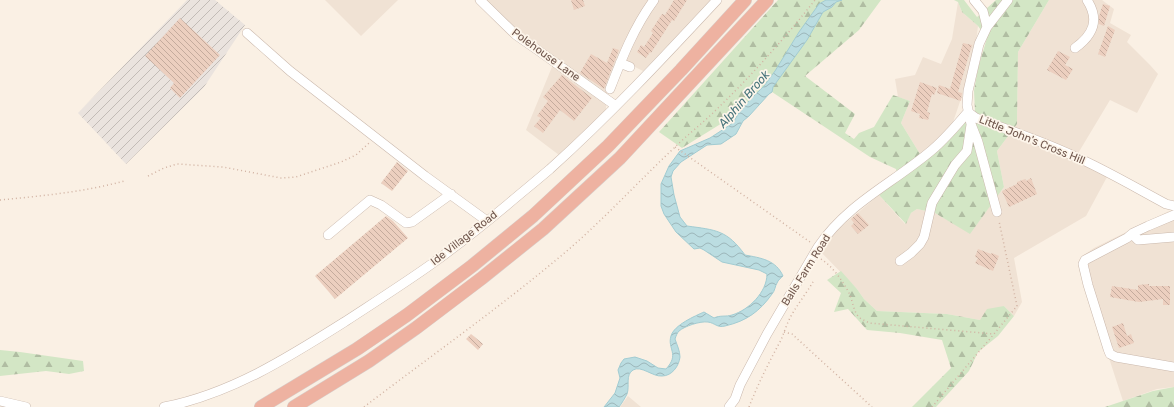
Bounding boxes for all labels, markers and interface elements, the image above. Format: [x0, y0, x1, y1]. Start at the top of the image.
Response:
street label: Polehouse Lane [509, 26, 583, 84]
water label: Alphin Brook [715, 67, 773, 131]
street label: Little John's Cross Hill [977, 113, 1087, 167]
street label: Ide Village Road [428, 208, 500, 268]
street label: Balls Farm Road [779, 232, 833, 308]

